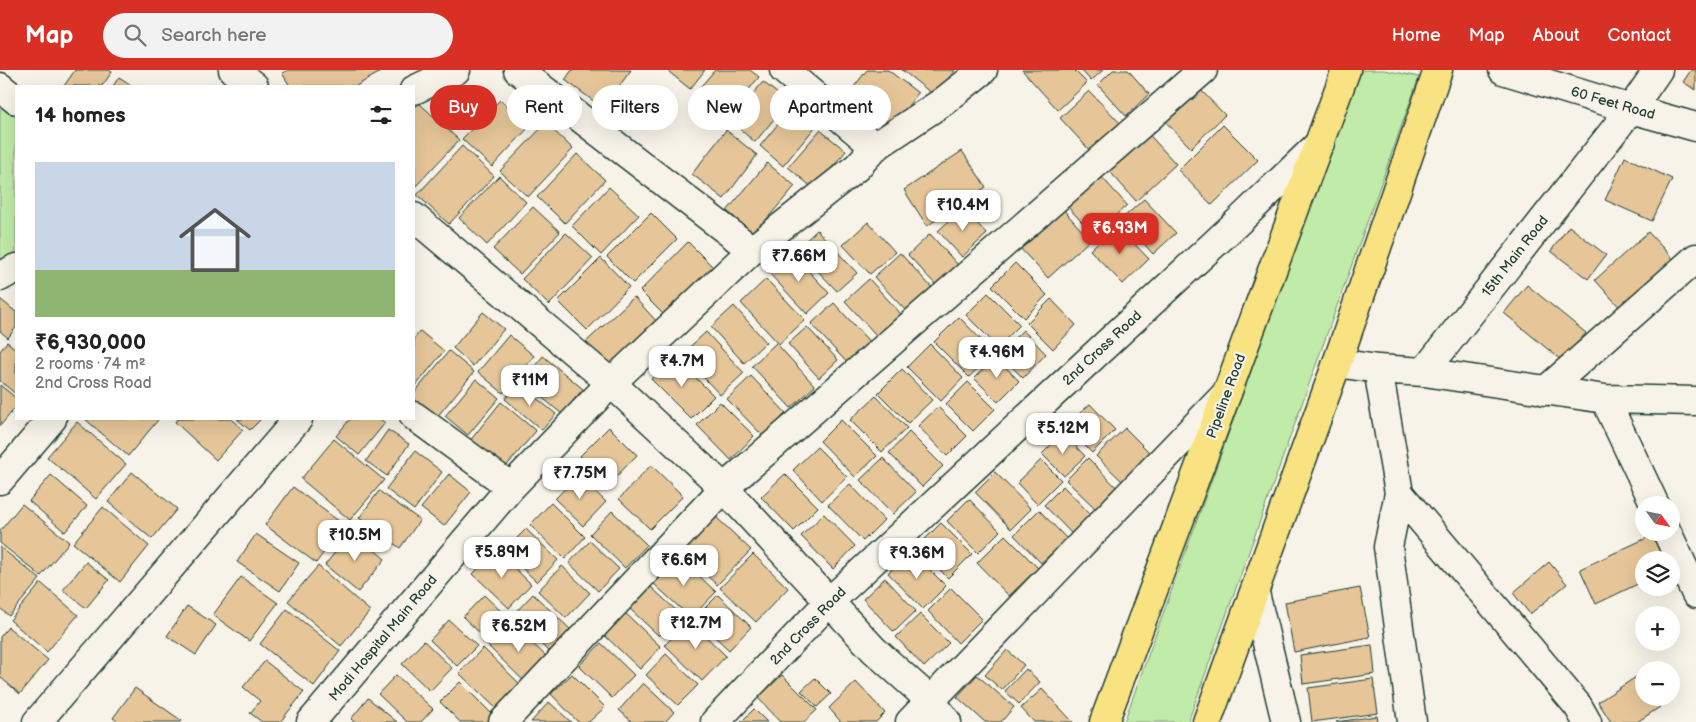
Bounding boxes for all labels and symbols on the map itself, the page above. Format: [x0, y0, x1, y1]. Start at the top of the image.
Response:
street label: 60 Feet Road [1569, 83, 1657, 123]
pin: ₹10.4M [922, 190, 1004, 232]
pin: ₹6.93M [1079, 212, 1161, 255]
street label: 15th Main Road [1478, 212, 1552, 300]
pin: ₹7.66M [758, 240, 840, 283]
street label: 2nd Cross Road [1059, 307, 1145, 389]
pin: ₹4.96M [956, 336, 1038, 379]
pin: ₹4.7M [647, 346, 717, 388]
street label: Pipeline Road [1203, 351, 1249, 441]
pin: ₹11M [500, 364, 560, 407]
pin: ₹5.12M [1022, 412, 1104, 455]
pin: ₹7.75M [539, 458, 621, 500]
north arrow [1635, 496, 1680, 541]
pin: ₹10.5M [314, 520, 396, 562]
pin: ₹5.89M [461, 536, 543, 579]
pin: ₹9.36M [876, 538, 958, 580]
pin: ₹6.6M [649, 544, 719, 587]
street label: Modi Hospital Main Road [325, 572, 441, 704]
street label: 2nd Cross Road [766, 583, 850, 669]
pin: ₹12.7M [655, 608, 737, 650]
pin: ₹6.52M [478, 610, 560, 653]

